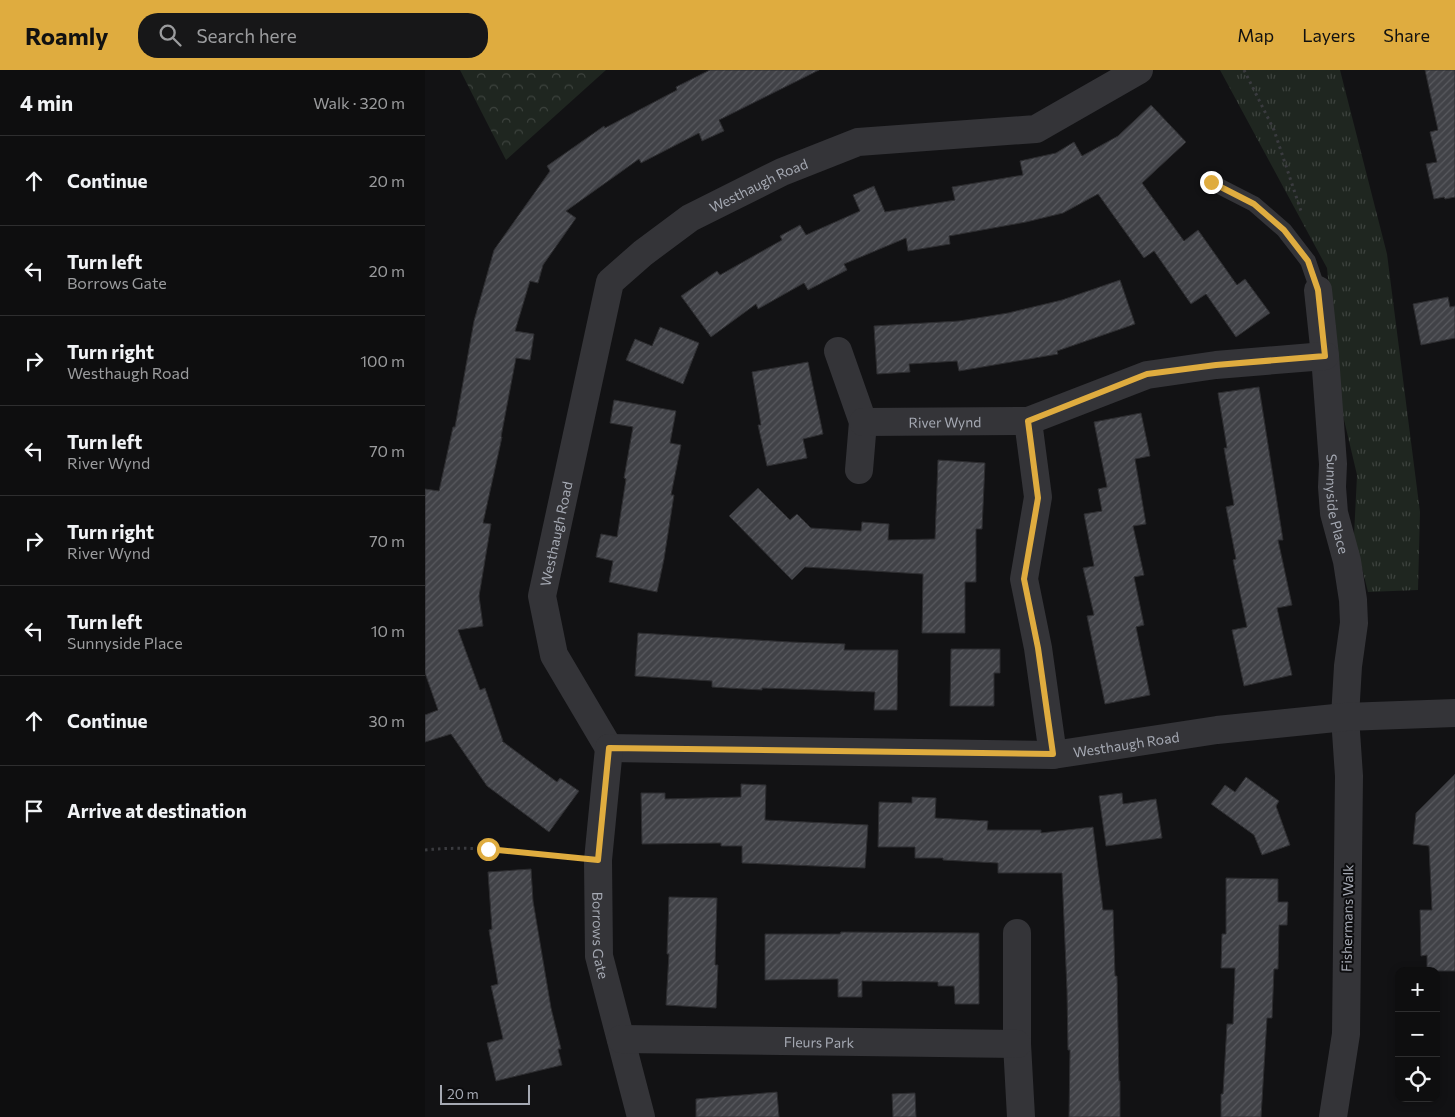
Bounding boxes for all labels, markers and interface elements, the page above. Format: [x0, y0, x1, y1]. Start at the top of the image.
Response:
search box [138, 13, 488, 58]
text: Roamly [25, 21, 108, 50]
icon: search [156, 21, 184, 49]
text: Search here [196, 24, 297, 47]
text: Map [1237, 24, 1274, 46]
text: Layers [1302, 24, 1355, 46]
text: Share [1383, 24, 1430, 46]
text: 4 min [20, 90, 73, 115]
text: Walk · 320 m [313, 93, 405, 112]
street label: Westhaugh Road [706, 154, 810, 216]
icon: ahead [20, 167, 48, 195]
text: Continue [67, 169, 147, 192]
text: 20 m [369, 171, 405, 190]
route end [1200, 171, 1223, 194]
text: Turn left [67, 250, 142, 273]
icon: left [20, 257, 48, 285]
text: 20 m [369, 261, 405, 280]
text: Borrows Gate [67, 273, 167, 292]
text: Turn right [67, 340, 154, 363]
icon: right [20, 347, 48, 375]
text: 100 m [360, 351, 405, 370]
text: Westhaugh Road [67, 363, 189, 382]
street label: River Wynd [909, 413, 981, 430]
text: Turn left [67, 430, 142, 453]
icon: left [20, 437, 48, 465]
text: 70 m [369, 441, 405, 460]
text: River Wynd [67, 453, 150, 472]
street label: Sunnyside Place [1323, 453, 1353, 556]
street label: Westhaugh Road [536, 480, 575, 588]
text: Turn right [67, 520, 154, 543]
icon: right [20, 527, 48, 555]
text: 70 m [369, 531, 405, 550]
text: River Wynd [67, 543, 150, 562]
text: Turn left [67, 610, 142, 633]
icon: left [20, 617, 48, 645]
text: 10 m [371, 621, 405, 640]
text: Sunnyside Place [67, 633, 183, 652]
icon: ahead [20, 707, 48, 735]
text: Continue [67, 709, 147, 732]
text: 30 m [368, 711, 405, 730]
street label: Westhaugh Road [1072, 727, 1180, 760]
icon: arrive [20, 797, 48, 825]
text: Arrive at destination [67, 799, 247, 822]
route start [477, 838, 500, 861]
street label: Fishermans Walk [1338, 864, 1356, 972]
street label: Borrows Gate [590, 892, 613, 981]
map controls [1395, 967, 1440, 1102]
button: + [1395, 967, 1440, 1012]
button: − [1395, 1012, 1440, 1057]
street label: Fleurs Park [784, 1033, 855, 1050]
button: locate [1395, 1057, 1440, 1102]
scale bar [440, 1082, 530, 1105]
text: 20 m [447, 1085, 479, 1102]

